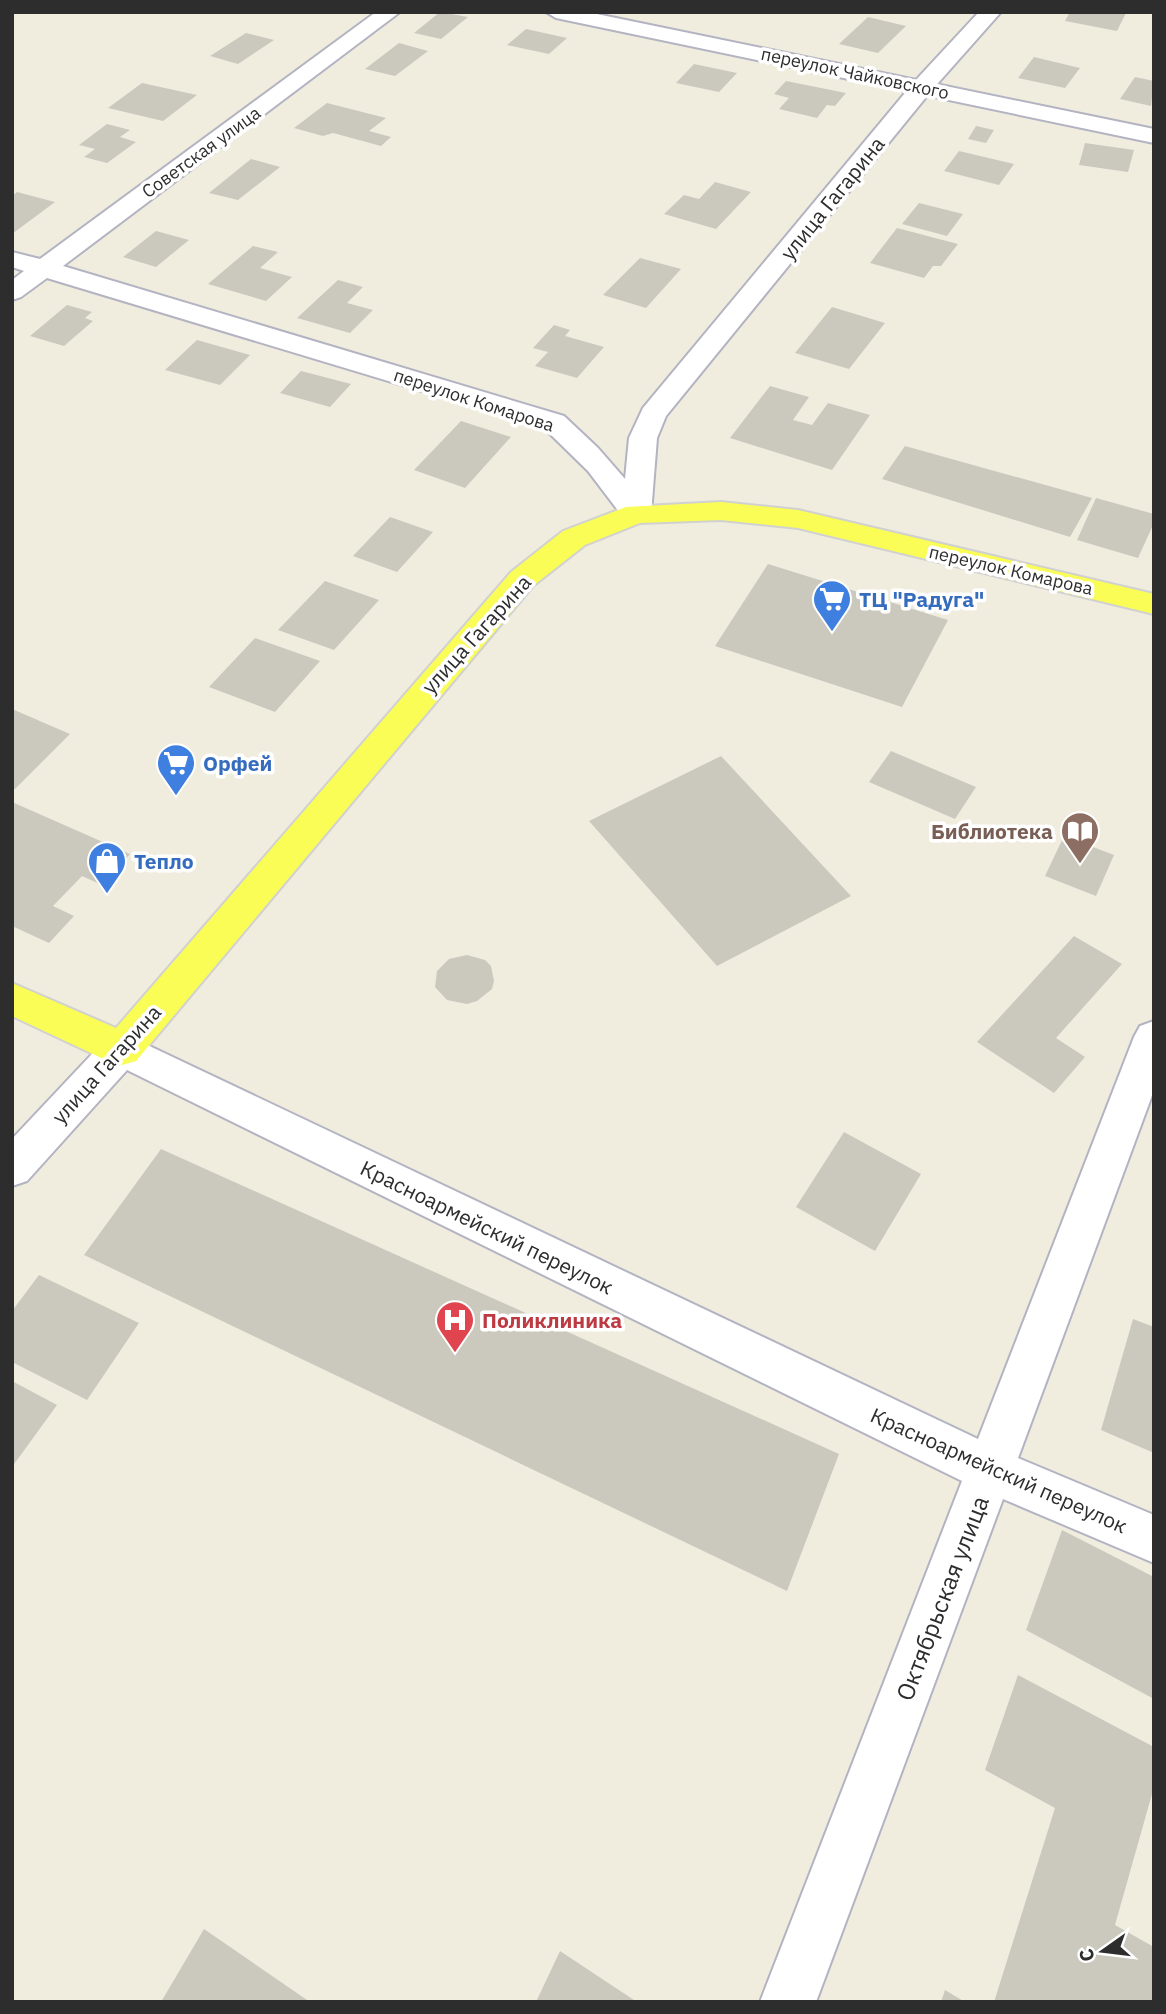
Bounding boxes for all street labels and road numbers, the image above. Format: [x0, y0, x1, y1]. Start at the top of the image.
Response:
street label: переулок Чайковского [759, 42, 951, 104]
street label: Советская улица [137, 101, 265, 203]
street label: улица Гагарина [774, 130, 890, 266]
street label: переулок Комарова [391, 363, 557, 437]
street label: переулок Комарова [927, 540, 1095, 600]
street label: улица Гагарина [415, 568, 537, 700]
street label: улица Гагарина [45, 998, 167, 1130]
street label: Красноармейский переулок [356, 1153, 618, 1301]
street label: Красноармейский переулок [866, 1401, 1132, 1539]
street label: Октябрьская улица [888, 1491, 996, 1705]

